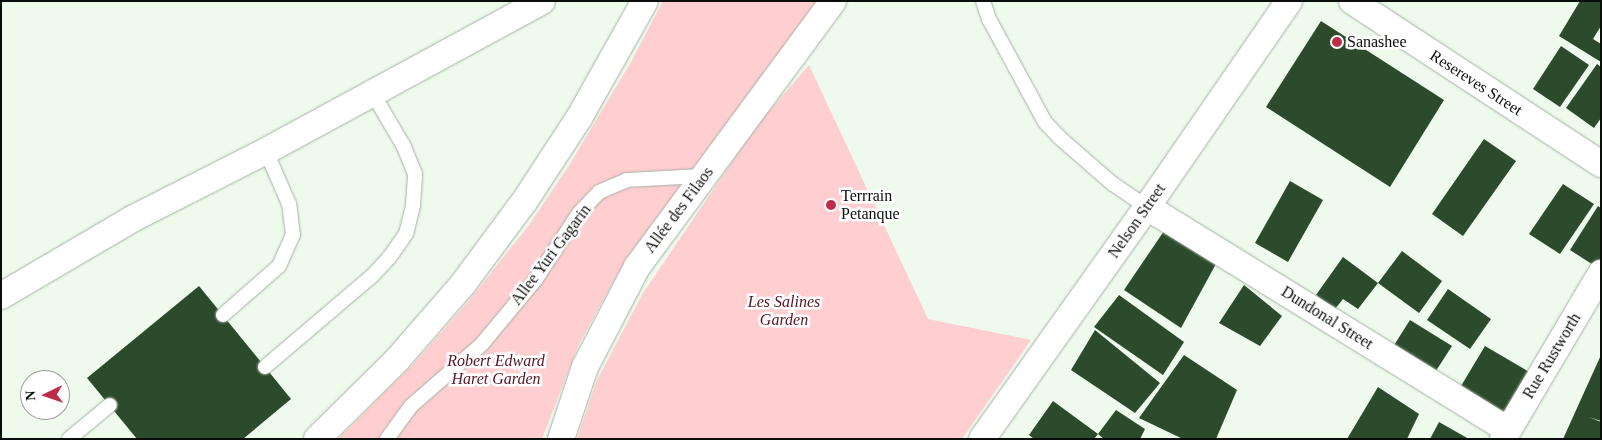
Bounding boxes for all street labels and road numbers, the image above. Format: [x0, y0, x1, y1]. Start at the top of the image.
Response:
street label: Resereves Street [1426, 46, 1526, 120]
street label: Allée des Filaos [640, 163, 718, 257]
street label: Nelson Street [1104, 180, 1170, 262]
street label: Allee Yuri Gagarin [507, 201, 595, 309]
street label: Dundonal Street [1278, 282, 1376, 354]
street label: Rue Rustworth [1519, 310, 1585, 402]

